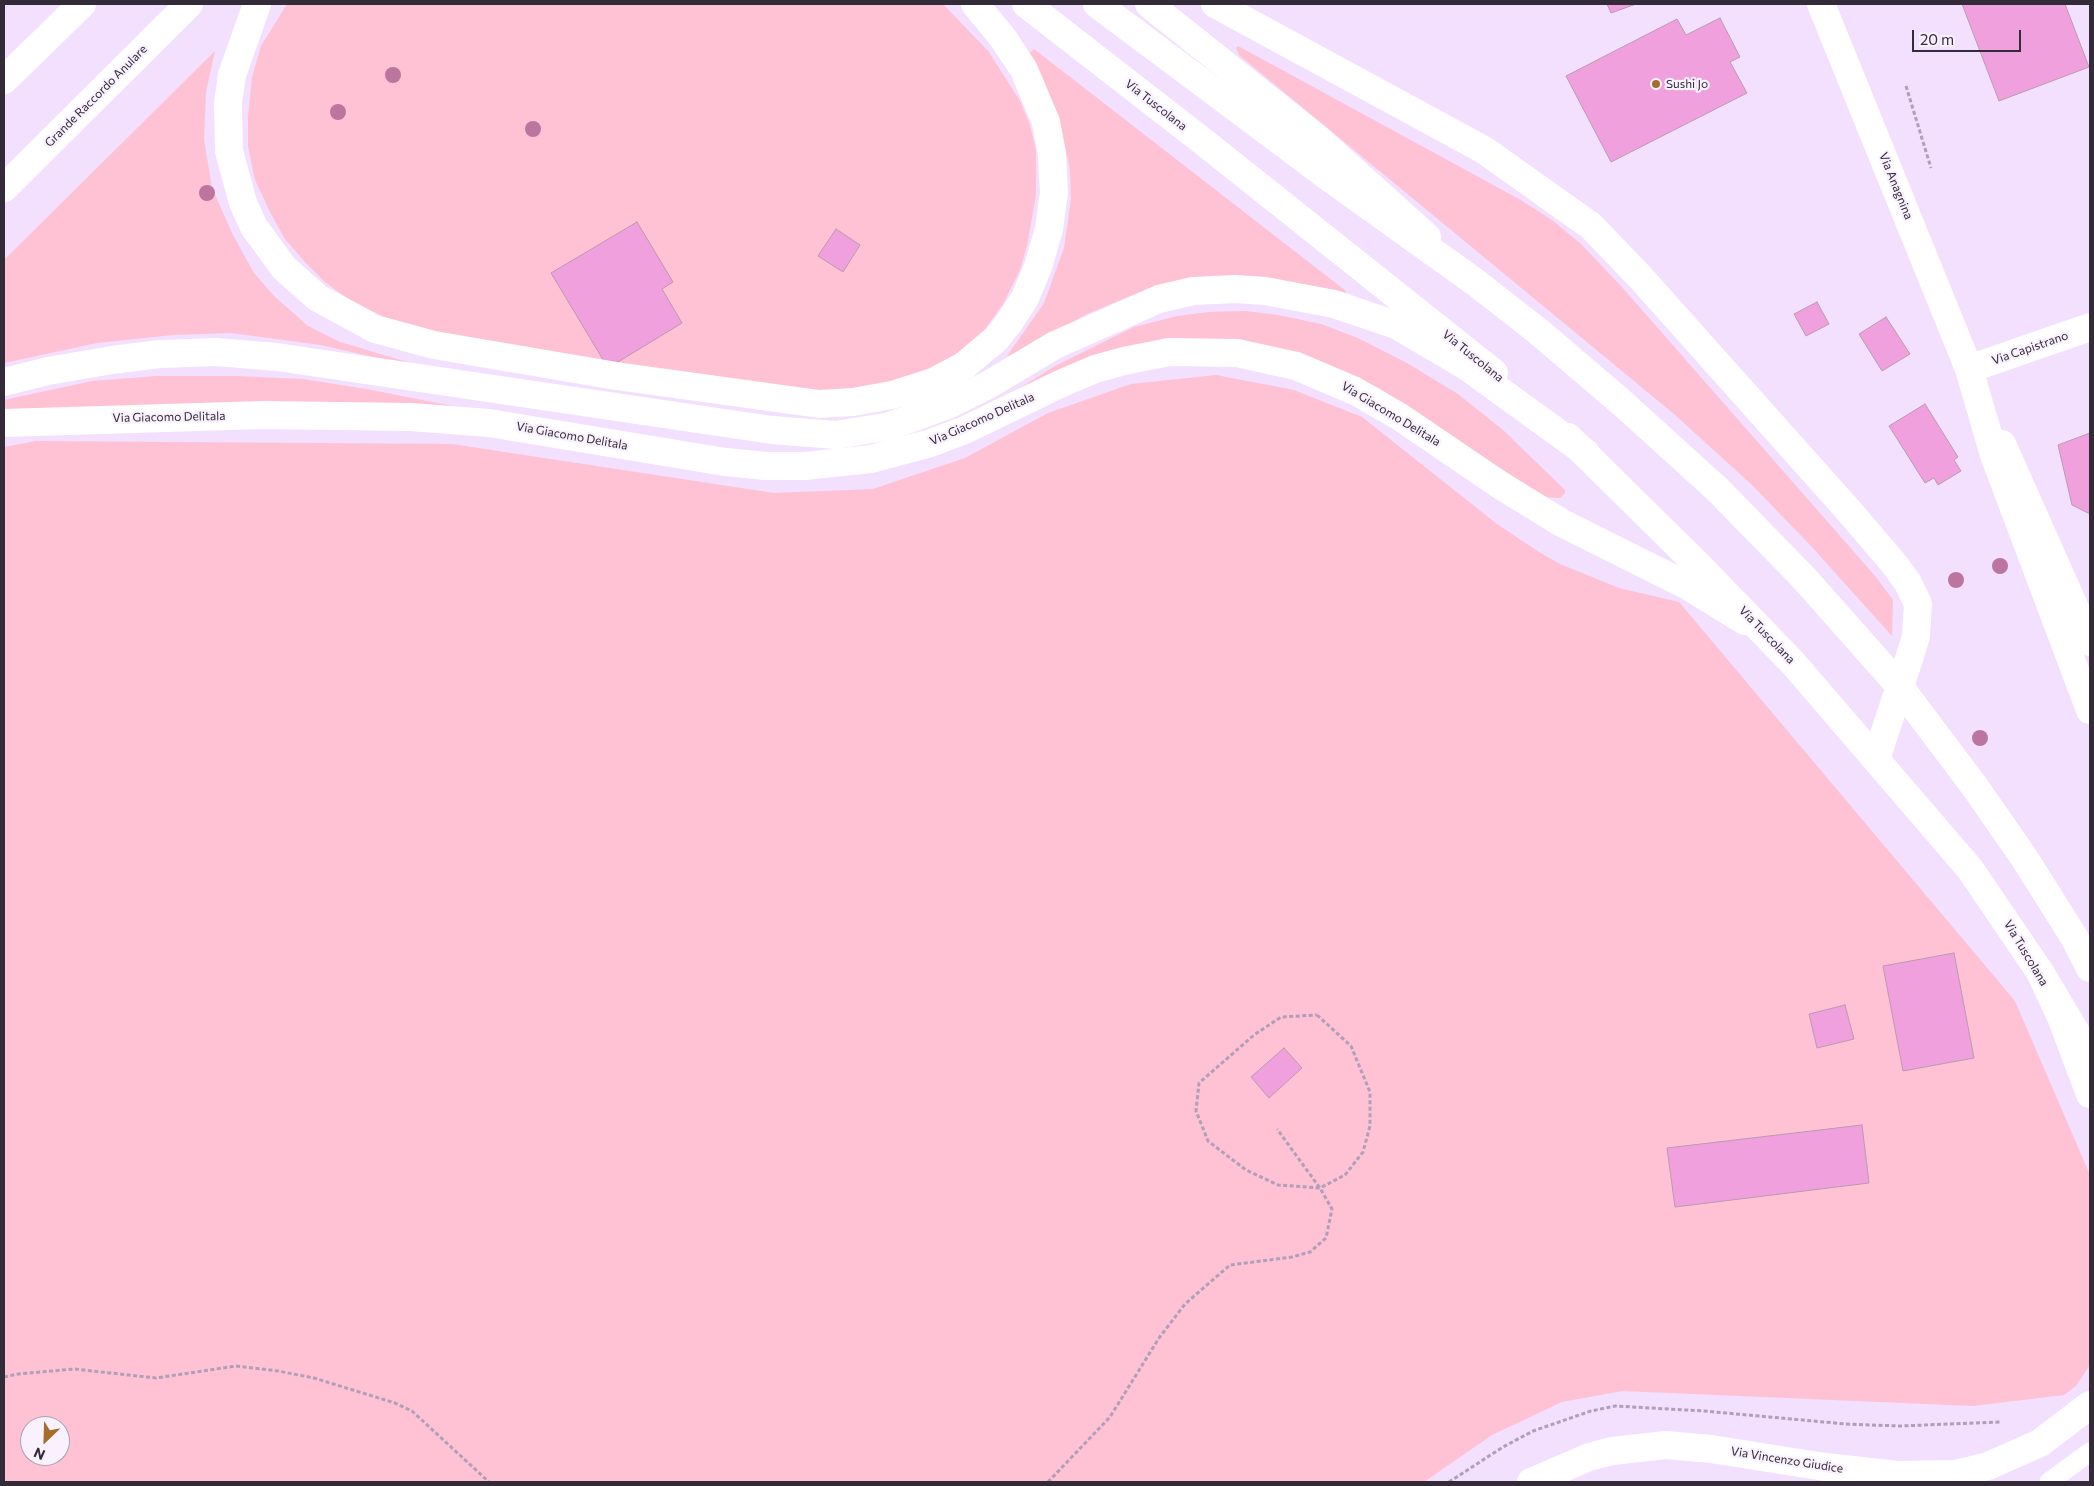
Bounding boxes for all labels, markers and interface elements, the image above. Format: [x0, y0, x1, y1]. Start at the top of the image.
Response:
scale bar [1914, 20, 2023, 52]
text: 20 m [1920, 30, 1954, 48]
street label: Grande Raccordo Anulare [42, 42, 150, 150]
street label: Via Tuscolana [1122, 76, 1190, 134]
place label: Sushi Jo [1666, 77, 1708, 91]
marker: Sushi Jo [1650, 78, 1662, 90]
street label: Via Anagnina [1876, 150, 1916, 222]
street label: Via Tuscolana [1440, 327, 1506, 385]
street label: Via Capistrano [1990, 328, 2070, 368]
street label: Via Giacomo Delitala [1339, 379, 1443, 449]
street label: Via Giacomo Delitala [927, 389, 1037, 449]
street label: Via Giacomo Delitala [112, 409, 226, 425]
street label: Via Giacomo Delitala [515, 419, 629, 453]
street label: Via Tuscolana [1736, 603, 1798, 667]
street label: Via Tuscolana [2001, 917, 2051, 989]
north arrow [20, 1416, 70, 1466]
text: N [31, 1444, 47, 1464]
street label: Via Vincenzo Giudice [1730, 1444, 1844, 1476]

